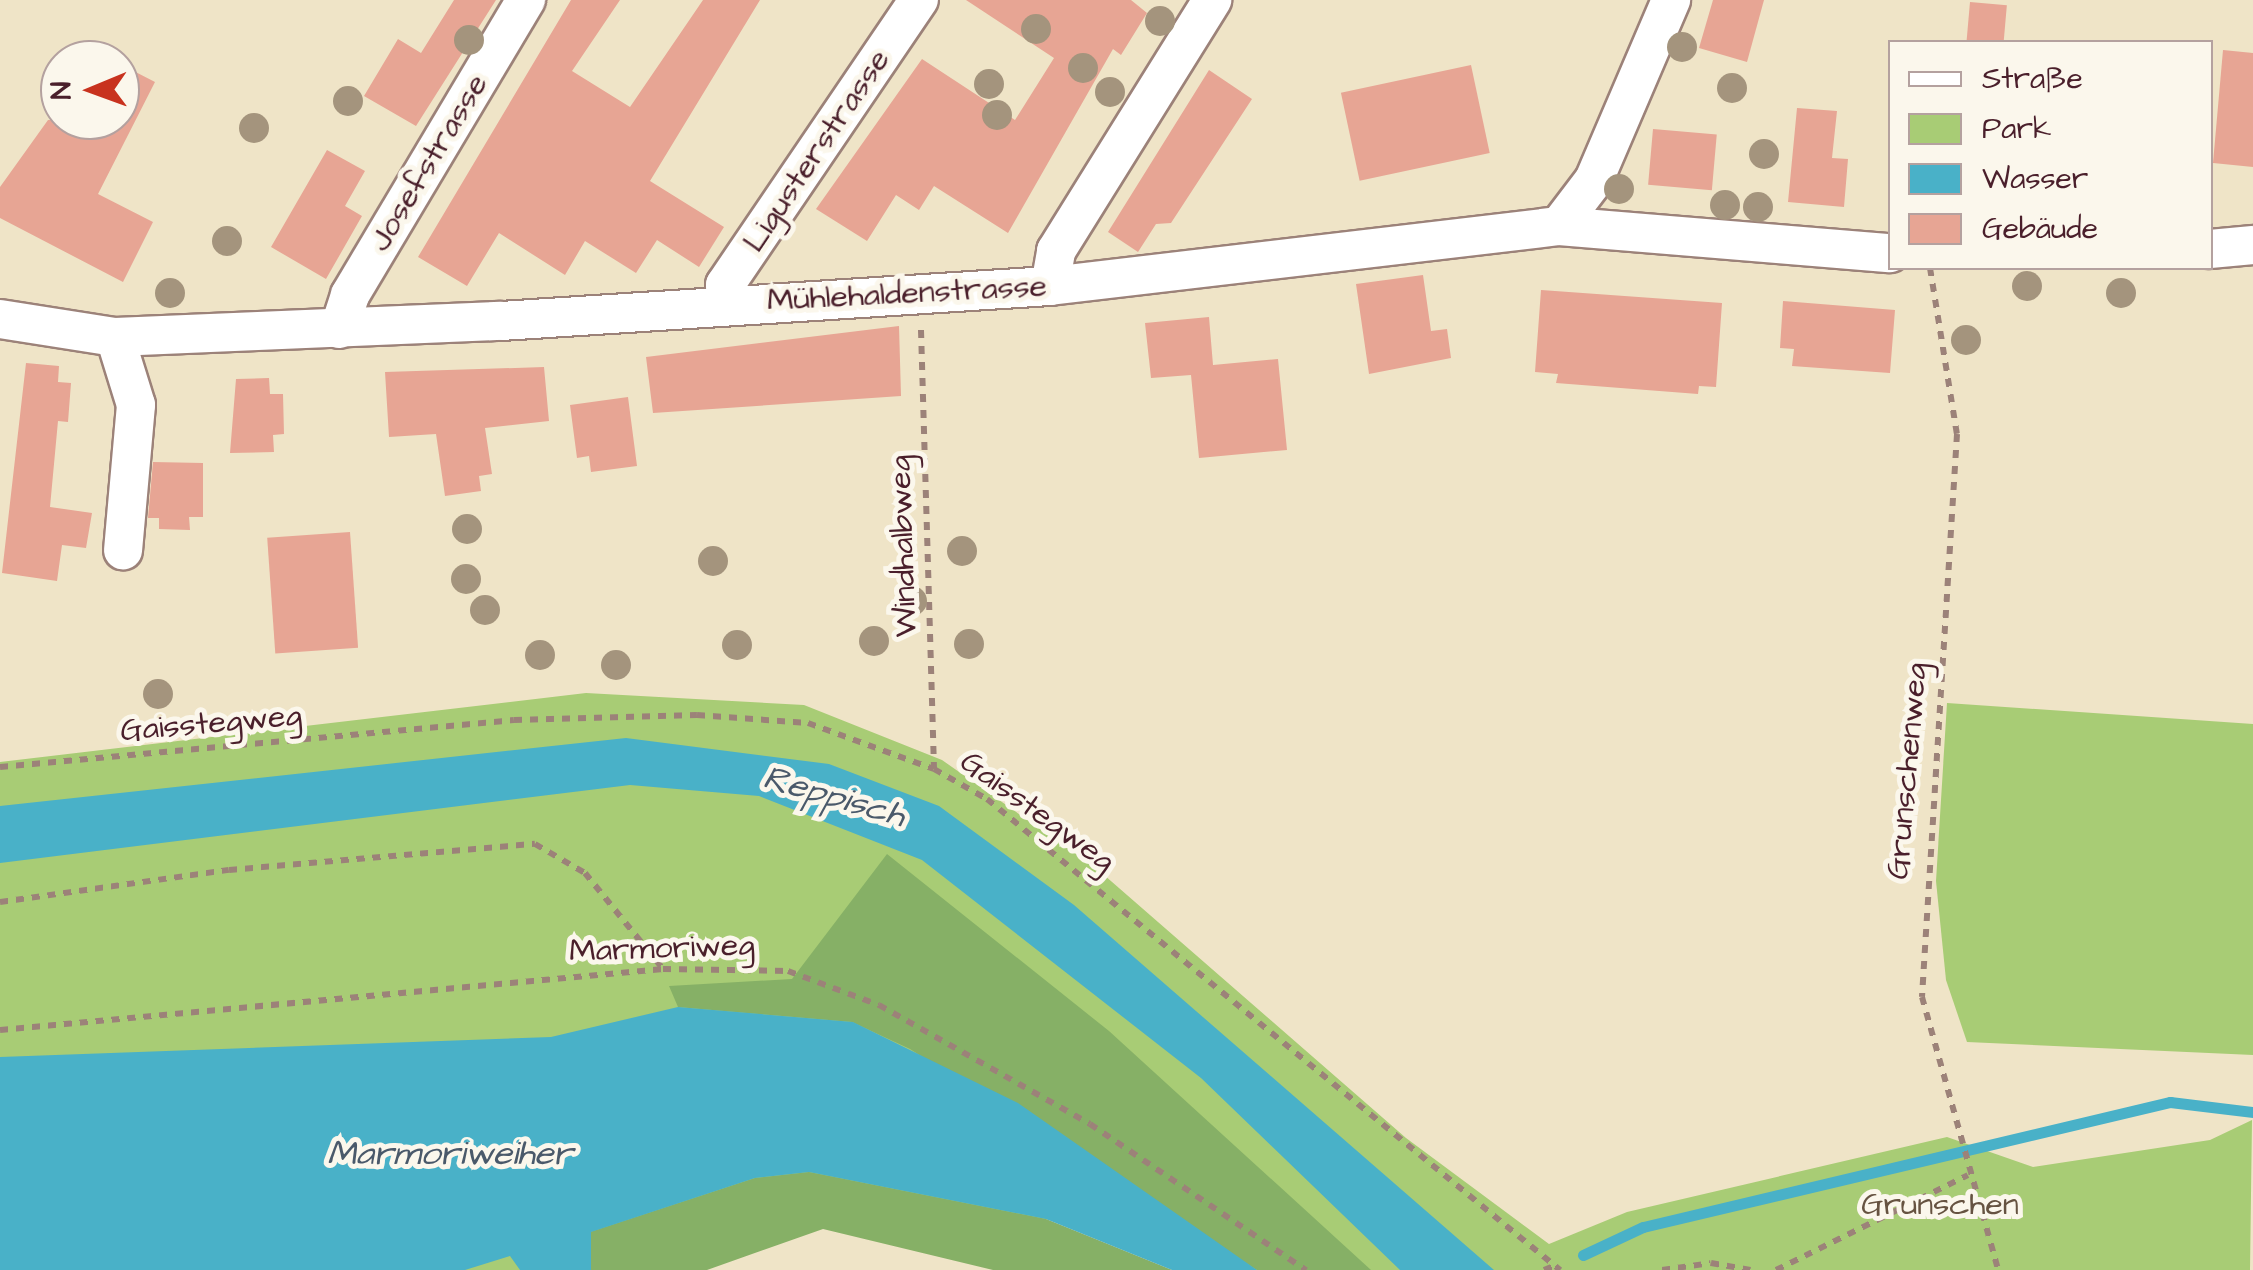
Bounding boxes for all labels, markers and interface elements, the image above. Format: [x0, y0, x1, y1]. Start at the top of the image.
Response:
north arrow [40, 40, 140, 140]
legend [1888, 40, 2213, 270]
street label: Ligusterstrasse [735, 42, 899, 260]
text: Straße [1982, 58, 2083, 100]
street label: Josefstrasse [361, 68, 497, 258]
text: N [42, 81, 81, 100]
text: Park [1982, 108, 2051, 150]
text: Wasser [1982, 158, 2088, 200]
text: Gebäude [1982, 208, 2098, 250]
street label: Mühlehaldenstrasse [766, 267, 1048, 321]
street label: Windhalbweg [882, 454, 926, 638]
street label: Grunschenweg [1879, 661, 1937, 881]
street label: Gaisstegweg [119, 697, 303, 751]
street label: Gaisstegweg [952, 743, 1122, 881]
water label: Reppisch [758, 757, 910, 837]
street label: Marmoriweg [569, 927, 755, 971]
water label: Marmoriweiher [327, 1133, 573, 1175]
park label: Grunschen [1861, 1186, 2019, 1224]

